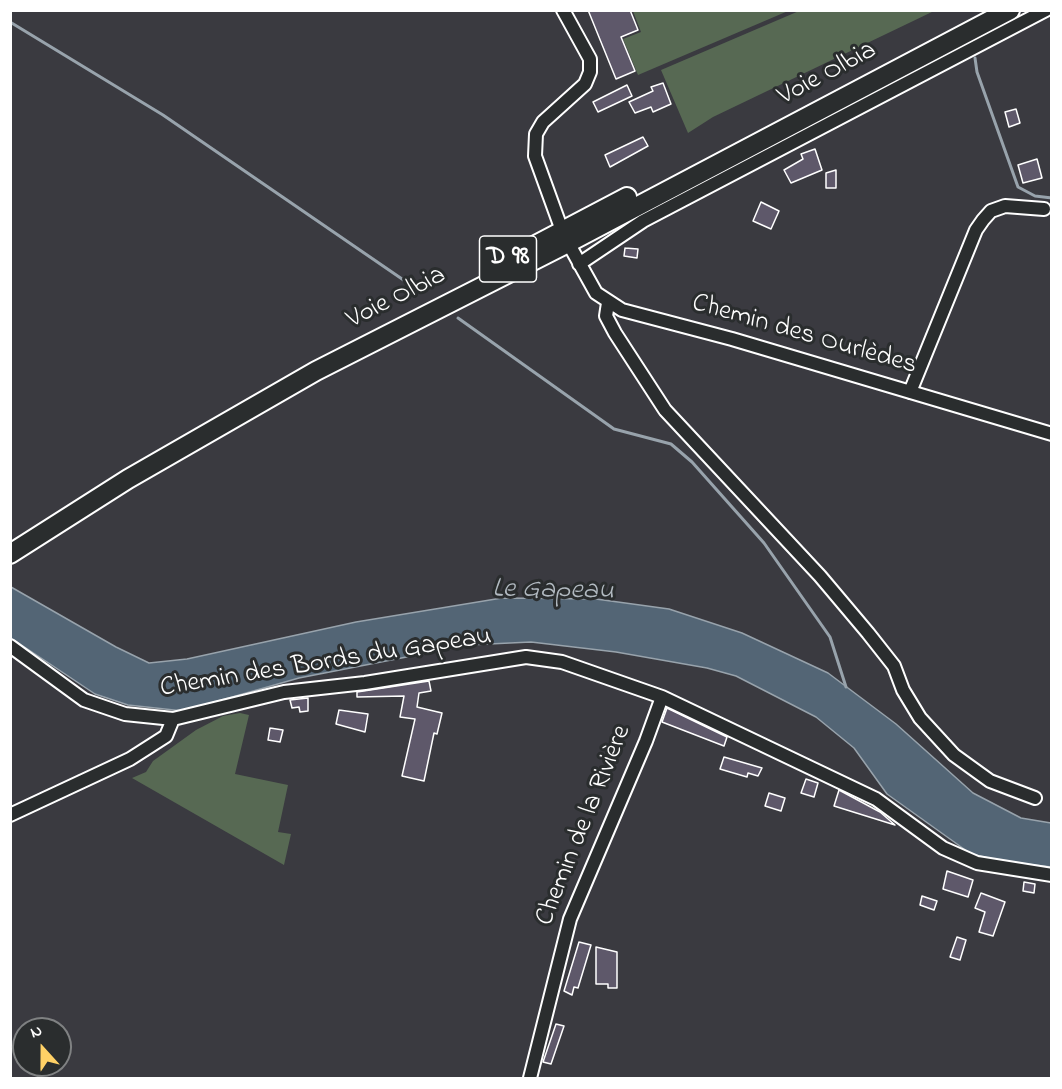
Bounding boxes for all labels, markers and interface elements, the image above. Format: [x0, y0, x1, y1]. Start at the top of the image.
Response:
street label: Voie Olbia [773, 36, 883, 114]
road number: D 98 [480, 236, 536, 282]
street label: Voie Olbia [342, 260, 452, 338]
street label: Chemin des Ourlèdes [688, 288, 920, 384]
water label: Le Gapeau [492, 574, 614, 610]
street label: Chemin des Bords du Gapeau [158, 622, 494, 706]
street label: Chemin de la Rivière [530, 721, 640, 931]
north arrow [12, 1017, 72, 1077]
text: N [27, 1019, 46, 1045]

